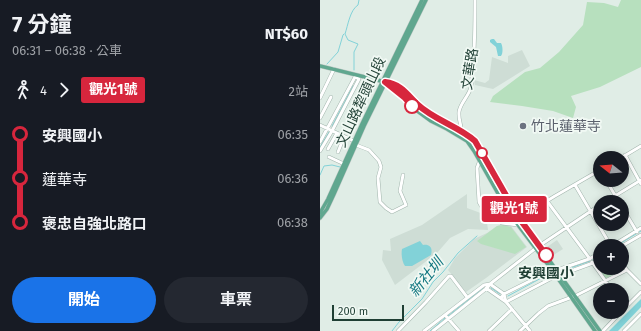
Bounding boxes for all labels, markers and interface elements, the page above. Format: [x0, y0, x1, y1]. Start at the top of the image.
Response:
text: 7 分鐘 [12, 11, 72, 38]
text: NT$60 [265, 25, 308, 43]
text: 06:31 – 06:38 · 公車 [12, 43, 122, 58]
street label: 文華路 [458, 47, 482, 91]
street label: 文山路犂頭山段 [333, 54, 389, 150]
icon: walk [12, 79, 34, 101]
icon: forward [53, 79, 75, 101]
text: 觀光1號 [89, 81, 137, 98]
text: 4 [40, 83, 47, 98]
text: 2站 [289, 84, 308, 99]
unlabelled marker [404, 98, 420, 114]
place label: 竹北蓮華寺 [531, 118, 601, 135]
marker: 竹北蓮華寺 [518, 121, 528, 131]
text: 安興國小 [42, 127, 102, 145]
text: 06:35 [278, 127, 308, 142]
unlabelled marker [476, 147, 488, 159]
north arrow [593, 151, 629, 187]
map controls [593, 151, 629, 319]
text: 蓮華寺 [42, 171, 87, 189]
text: 06:36 [277, 171, 308, 186]
button: layers [593, 195, 629, 231]
line badge: 觀光1號 [486, 196, 542, 222]
text: 觀光1號 [490, 200, 538, 217]
text: 褒忠自強北路口 [42, 215, 147, 233]
text: 06:38 [277, 215, 308, 230]
button: + [593, 239, 629, 275]
marker: 安興國小 [538, 247, 554, 263]
water label: 新社圳 [405, 252, 448, 300]
place label: 安興國小 [518, 265, 574, 282]
button: 開始 [12, 277, 156, 323]
button: 車票 [164, 277, 308, 323]
button: − [593, 283, 629, 319]
scale bar [332, 303, 404, 322]
text: 200 m [338, 305, 368, 318]

